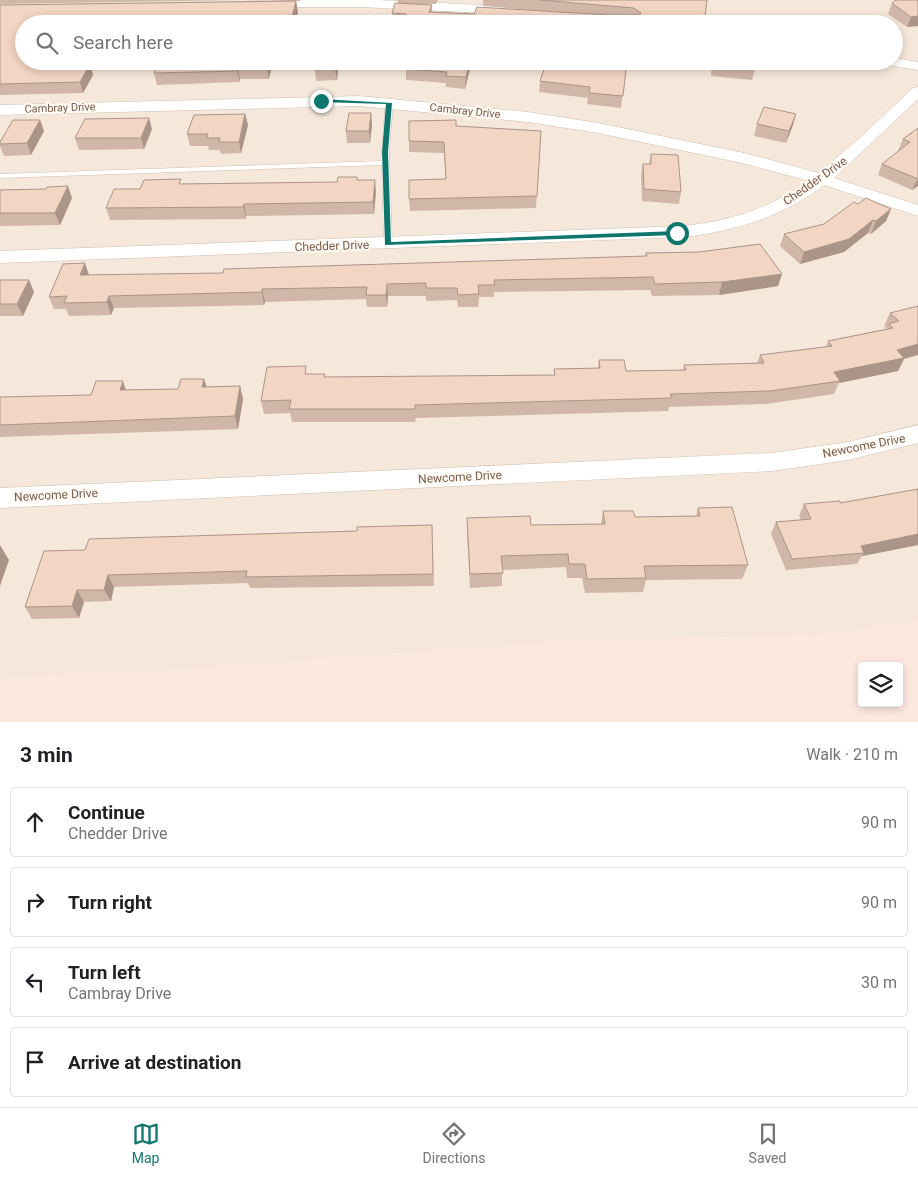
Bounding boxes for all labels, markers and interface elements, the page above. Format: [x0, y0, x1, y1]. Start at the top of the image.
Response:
search box [15, 15, 903, 70]
icon: search [33, 29, 61, 57]
text: Search here [73, 31, 173, 54]
route end [310, 90, 333, 113]
street label: Cambray Drive [24, 100, 96, 116]
street label: Cambray Drive [429, 101, 501, 121]
street label: Chedder Drive [780, 154, 850, 208]
route start [666, 222, 689, 245]
street label: Chedder Drive [294, 238, 370, 254]
street label: Newcome Drive [821, 431, 907, 461]
street label: Newcome Drive [418, 468, 502, 486]
street label: Newcome Drive [14, 486, 98, 504]
map controls [858, 662, 903, 707]
button: layers [858, 662, 903, 707]
text: 3 min [20, 743, 73, 767]
text: Walk · 210 m [806, 745, 898, 764]
text: Continue [68, 801, 145, 824]
icon: ahead [21, 808, 49, 836]
text: 90 m [861, 813, 897, 832]
text: Chedder Drive [68, 824, 168, 843]
icon: right [21, 888, 49, 916]
text: Turn right [68, 891, 152, 914]
text: 90 m [861, 893, 897, 912]
text: Turn left [68, 961, 141, 984]
icon: left [21, 968, 49, 996]
text: 30 m [861, 973, 897, 992]
text: Cambray Drive [68, 984, 171, 1003]
icon: arrive [21, 1048, 49, 1076]
text: Arrive at destination [68, 1051, 241, 1074]
tab: Map [132, 1120, 160, 1166]
tab: Directions [423, 1120, 486, 1166]
tab: Saved [749, 1120, 786, 1166]

